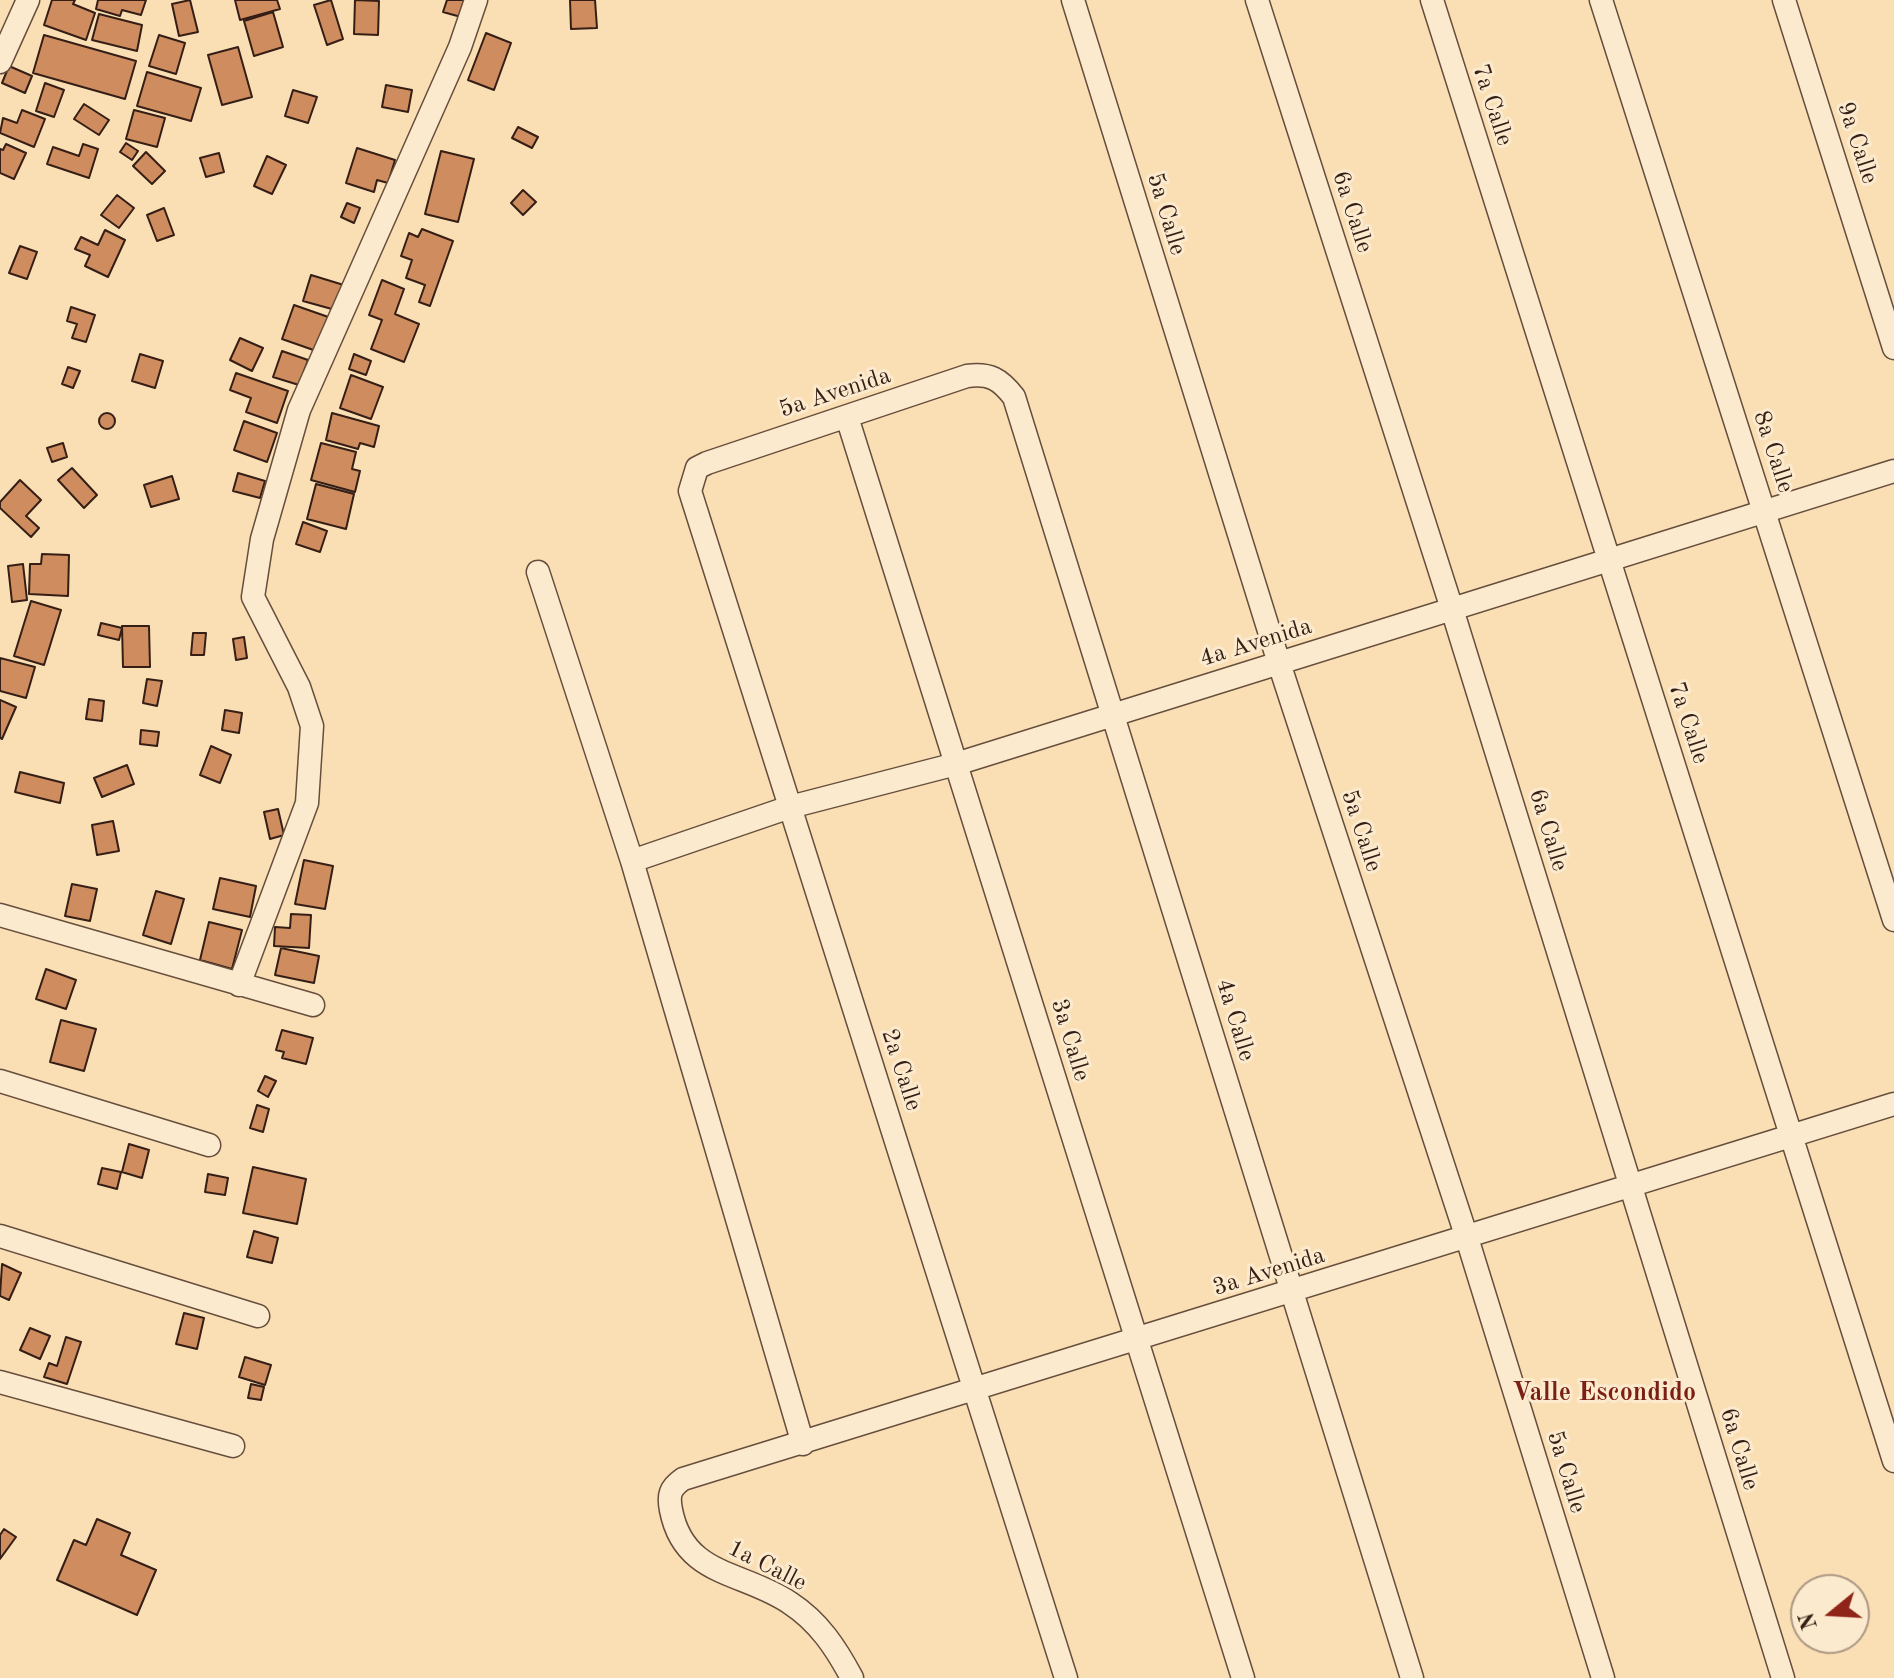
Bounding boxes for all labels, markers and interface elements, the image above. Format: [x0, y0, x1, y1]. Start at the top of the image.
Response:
street label: 7a Calle [1465, 60, 1519, 150]
street label: 9a Calle [1830, 98, 1884, 188]
street label: 6a Calle [1325, 167, 1379, 257]
street label: 5a Calle [1140, 169, 1192, 259]
street label: 5a Avenida [776, 361, 894, 425]
street label: 8a Calle [1746, 407, 1800, 497]
street label: 4a Avenida [1196, 612, 1316, 674]
street label: 7a Calle [1661, 678, 1715, 768]
street label: 6a Calle [1522, 785, 1574, 875]
street label: 5a Calle [1334, 786, 1388, 876]
street label: 4a Calle [1209, 975, 1261, 1065]
street label: 3a Calle [1044, 995, 1096, 1085]
street label: 2a Calle [874, 1025, 928, 1115]
street label: 3a Avenida [1209, 1241, 1329, 1303]
district label: Valle Escondido [1512, 1377, 1696, 1409]
street label: 6a Calle [1713, 1404, 1765, 1494]
street label: 5a Calle [1540, 1427, 1592, 1517]
street label: 1a Calle [723, 1534, 811, 1598]
north arrow [1790, 1574, 1870, 1654]
text: N [1796, 1609, 1822, 1632]

